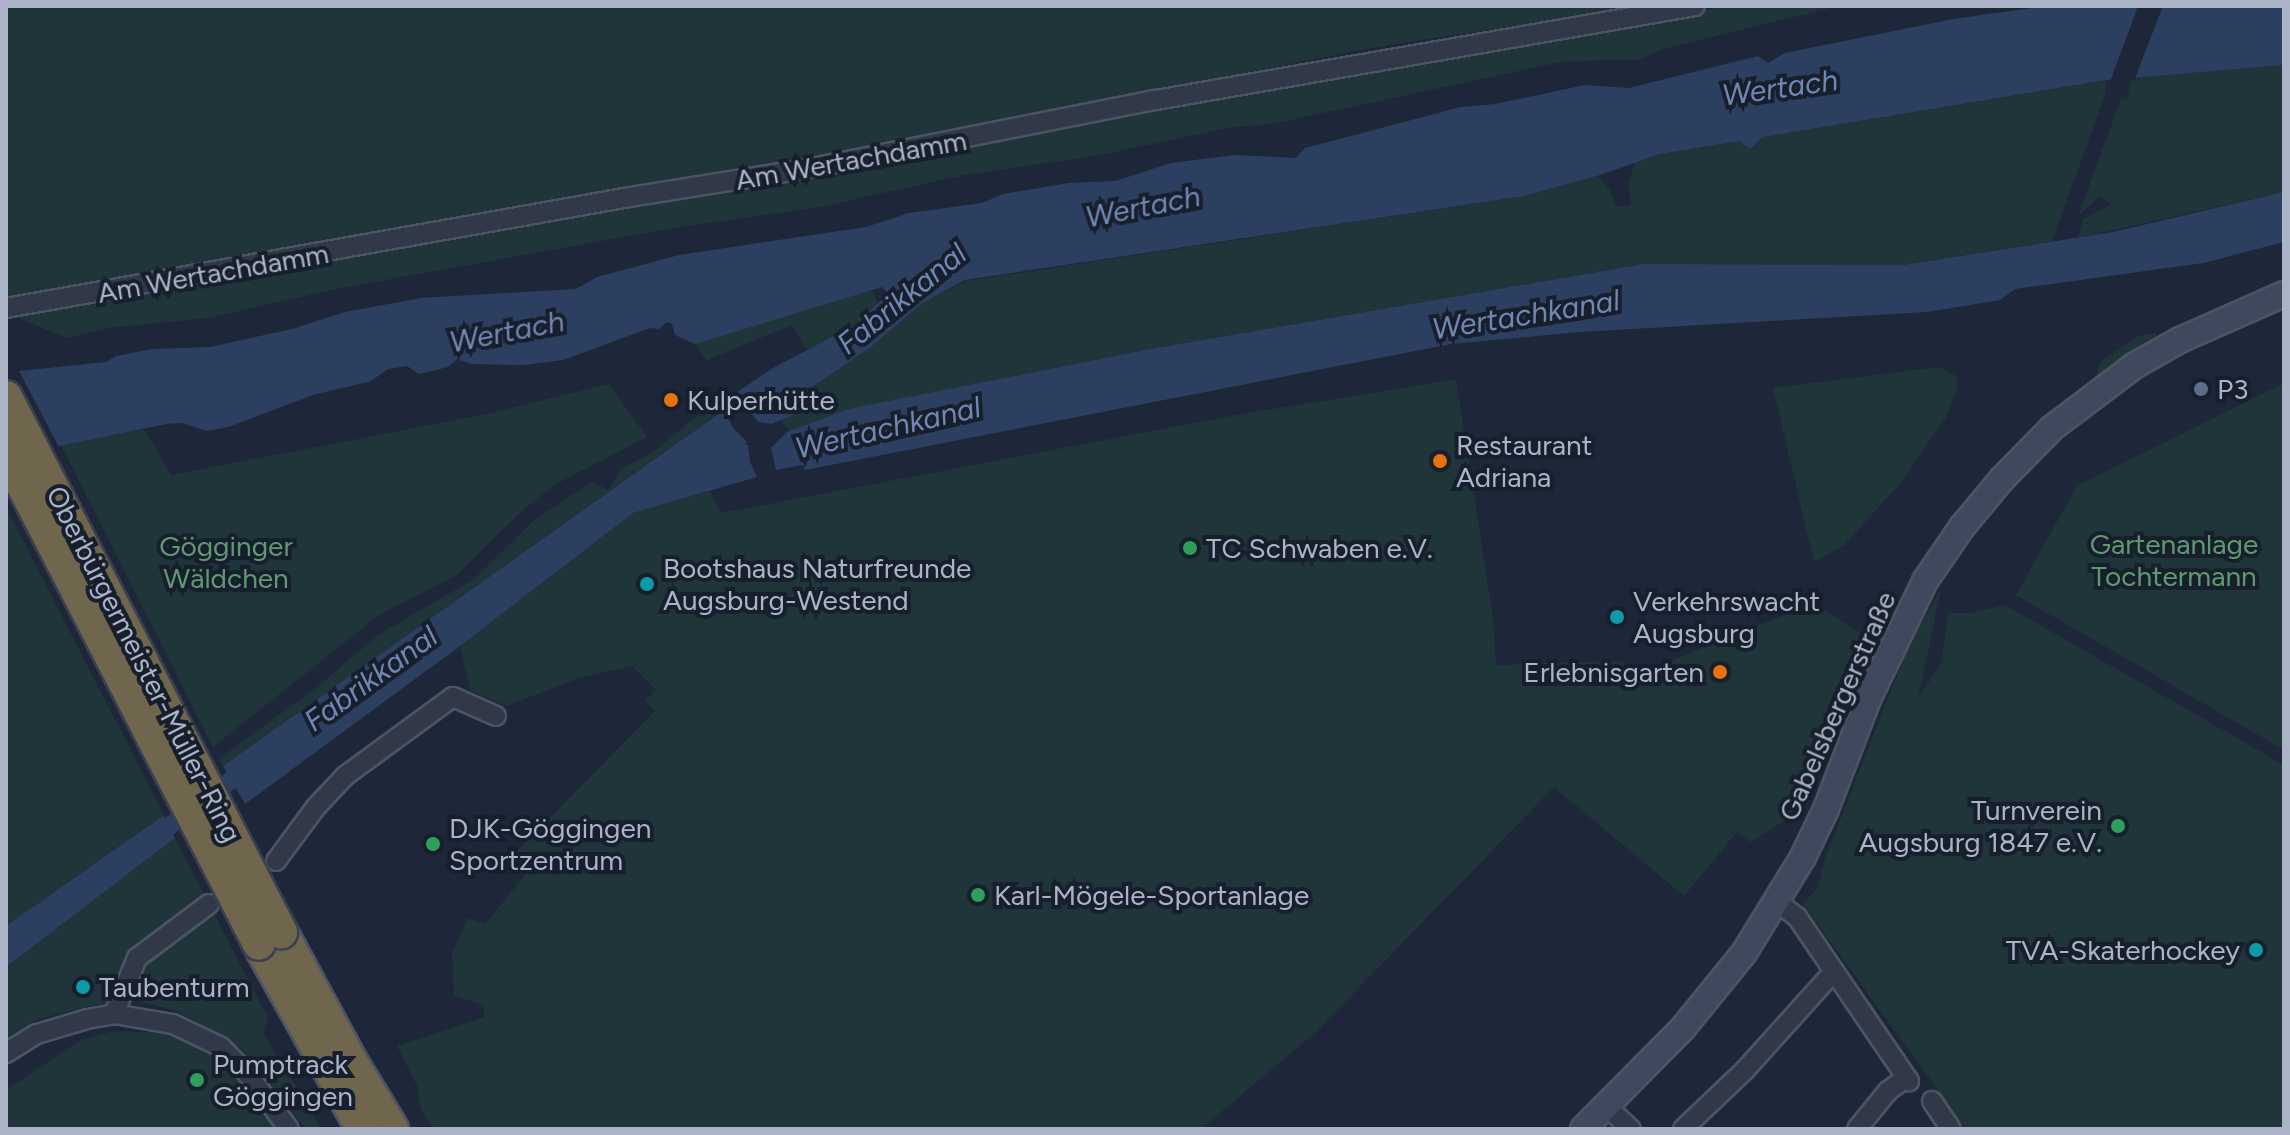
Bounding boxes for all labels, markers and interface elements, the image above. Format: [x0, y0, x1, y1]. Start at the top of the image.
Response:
water label: Wertach [1720, 62, 1840, 114]
street label: Am Wertachdamm [733, 123, 969, 197]
water label: Wertach [1082, 178, 1204, 236]
street label: Am Wertachdamm [95, 236, 331, 310]
water label: Fabrikkanal [830, 236, 974, 362]
water label: Wertachkanal [1430, 282, 1622, 348]
water label: Wertach [446, 303, 568, 361]
place label: P3 [2217, 372, 2248, 406]
marker: P3 [2192, 380, 2210, 398]
place label: Kulperhütte [687, 383, 835, 417]
water label: Wertachkanal [792, 389, 984, 467]
marker: Kulperhütte [662, 391, 680, 409]
place label: Restaurant Adriana [1456, 428, 1592, 494]
marker: Restaurant Adriana [1431, 452, 1449, 470]
street label: Oberbürgermeister-Müller-Ring [39, 480, 249, 848]
park label: Gartenanlage Tochtermann [2090, 527, 2258, 593]
park label: Gögginger Wäldchen [159, 529, 293, 595]
place label: TC Schwaben e.V. [1206, 531, 1433, 565]
marker: TC Schwaben e.V. [1181, 539, 1199, 557]
place label: Bootshaus Naturfreunde Augsburg-Westend [663, 551, 971, 617]
marker: Bootshaus Naturfreunde Augsburg-Westend [638, 575, 656, 593]
place label: Verkehrswacht Augsburg [1633, 584, 1820, 650]
street label: Gabelsbergerstraße [1771, 586, 1903, 826]
marker: Verkehrswacht Augsburg [1608, 608, 1626, 626]
water label: Fabrikkanal [297, 619, 445, 739]
place label: Erlebnisgarten [1523, 655, 1704, 689]
marker: Erlebnisgarten [1711, 663, 1729, 681]
place label: Turnverein Augsburg 1847 e.V. [1859, 793, 2102, 859]
place label: DJK-Göggingen Sportzentrum [449, 811, 651, 877]
marker: Turnverein Augsburg 1847 e.V. [2109, 817, 2127, 835]
marker: DJK-Göggingen Sportzentrum [424, 835, 442, 853]
place label: Karl-Mögele-Sportanlage [994, 878, 1309, 912]
marker: Karl-Mögele-Sportanlage [969, 886, 987, 904]
place label: TVA-Skaterhockey [2006, 933, 2240, 967]
marker: TVA-Skaterhockey [2247, 941, 2265, 959]
place label: Taubenturm [99, 970, 249, 1004]
marker: Taubenturm [74, 978, 92, 996]
place label: Pumptrack Göggingen [213, 1047, 353, 1113]
marker: Pumptrack Göggingen [188, 1071, 206, 1089]

